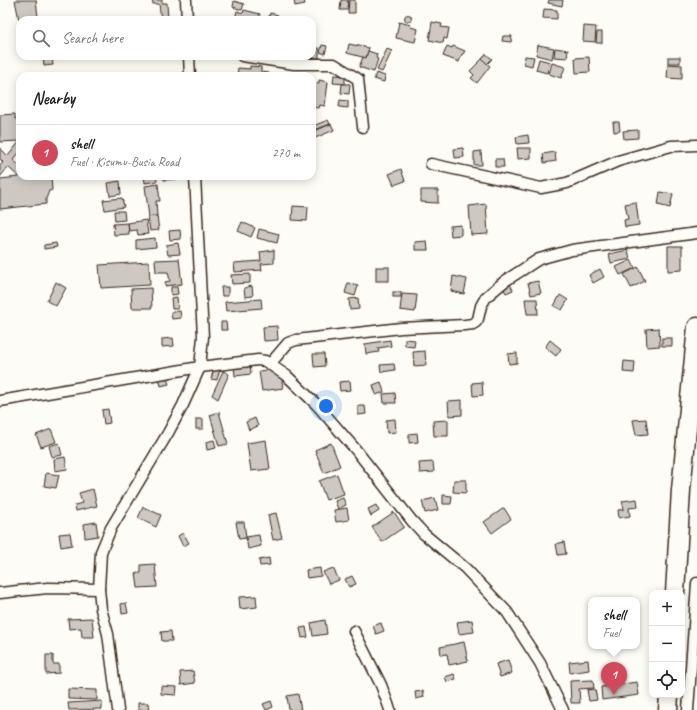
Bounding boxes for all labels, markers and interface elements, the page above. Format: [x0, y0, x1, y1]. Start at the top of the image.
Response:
search box [16, 16, 316, 60]
icon: search [30, 27, 52, 49]
text: Search here [62, 29, 123, 48]
text: Nearby [32, 88, 75, 109]
text: shell [70, 135, 93, 154]
text: 1 [42, 145, 48, 161]
text: 270 m [272, 145, 300, 161]
text: Fuel · Kisumu-Busia Road [70, 154, 179, 170]
your location [316, 396, 336, 416]
map controls [649, 590, 685, 698]
button: + [649, 590, 685, 626]
popup [588, 597, 640, 649]
text: shell [603, 606, 625, 625]
text: Fuel [603, 625, 620, 641]
button: − [649, 626, 685, 662]
pin: 1 [601, 662, 627, 695]
button: locate [649, 662, 685, 698]

